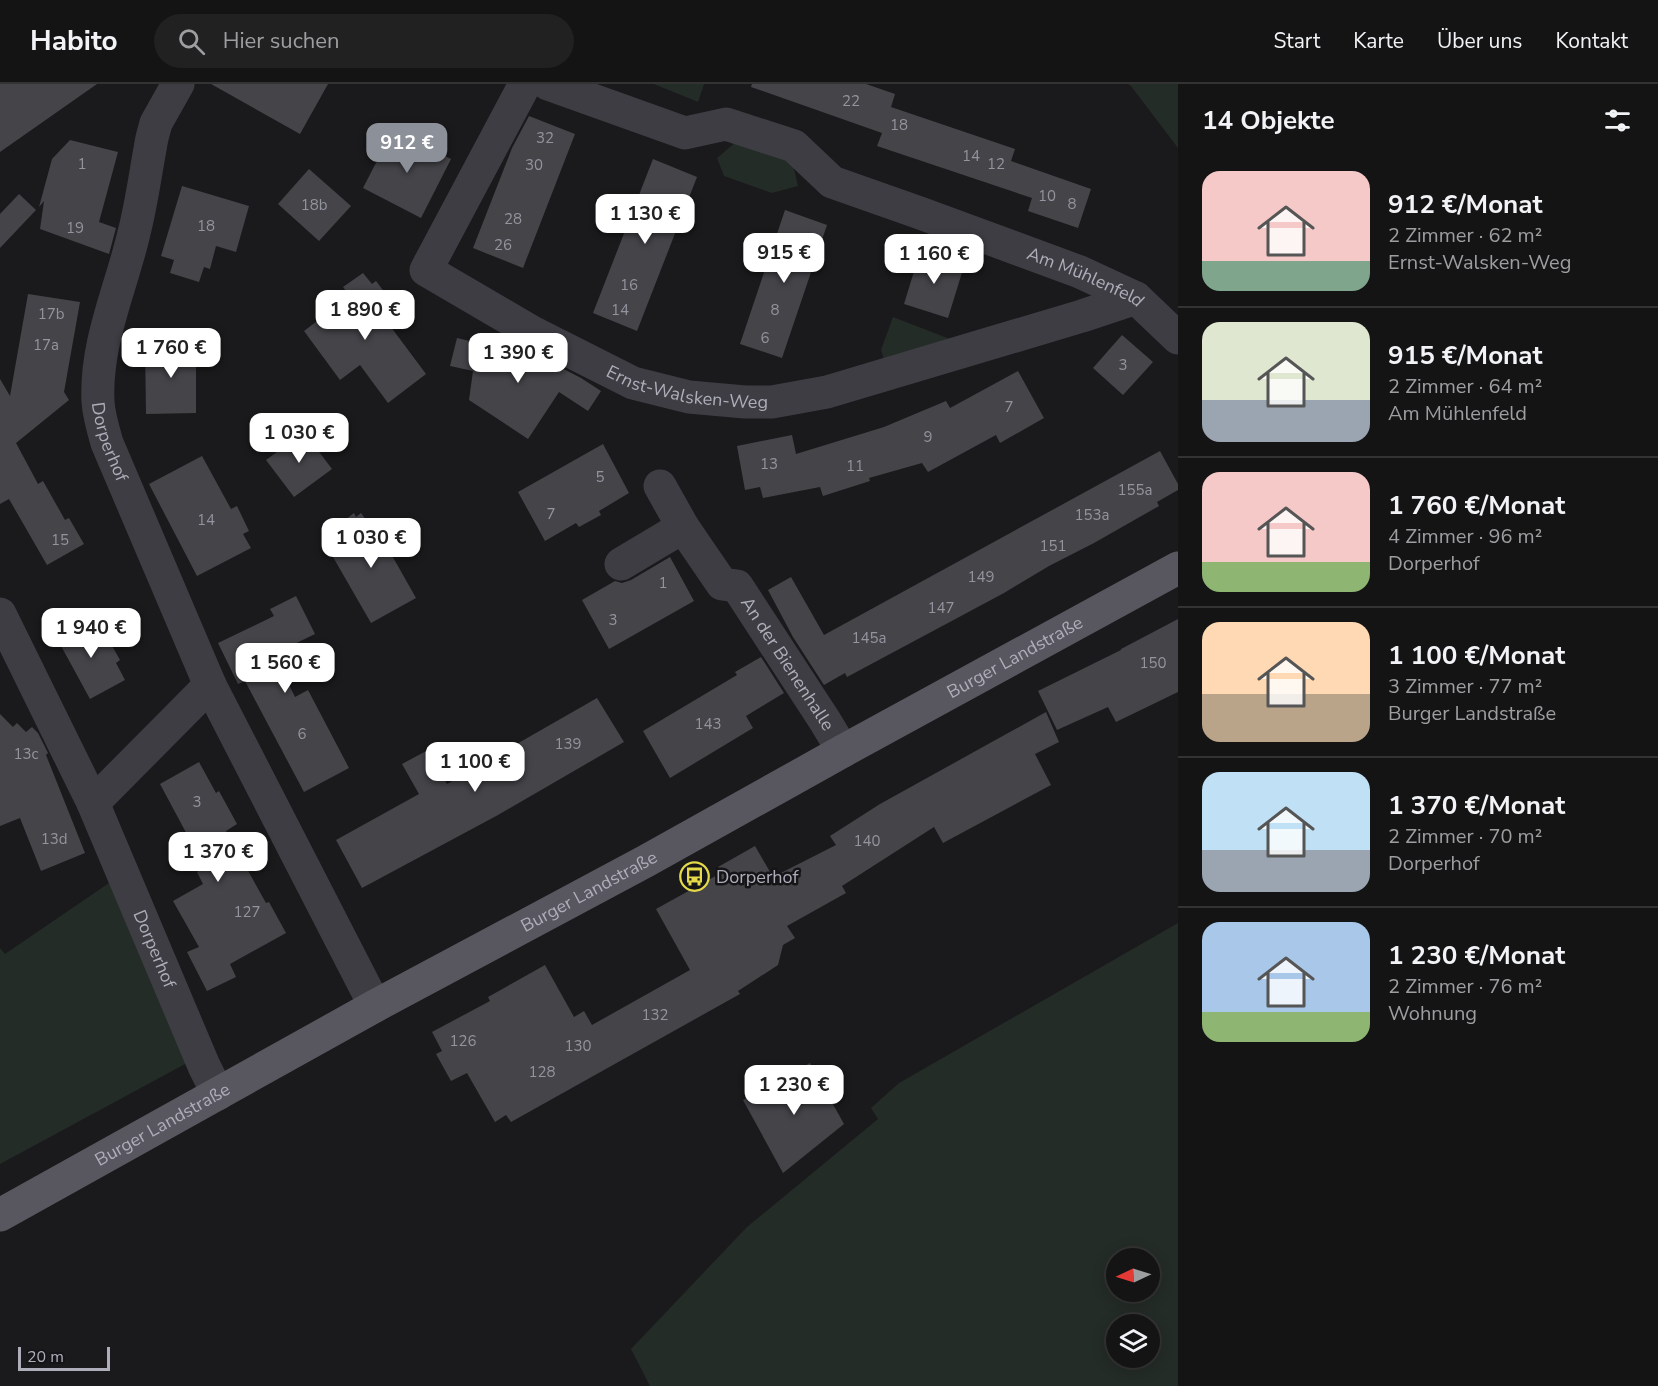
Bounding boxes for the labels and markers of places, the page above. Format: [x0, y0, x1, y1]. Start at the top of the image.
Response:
pin: 912 € [365, 123, 449, 174]
pin: 1 130 € [590, 194, 700, 245]
pin: 915 € [742, 233, 826, 284]
pin: 1 160 € [879, 234, 989, 285]
pin: 1 890 € [310, 290, 420, 341]
pin: 1 760 € [116, 328, 226, 379]
pin: 1 390 € [463, 333, 573, 384]
pin: 1 030 € [244, 413, 354, 464]
pin: 1 030 € [316, 518, 426, 569]
pin: 1 940 € [36, 608, 146, 659]
pin: 1 560 € [230, 643, 340, 694]
pin: 1 100 € [420, 742, 530, 793]
pin: 1 370 € [163, 832, 273, 883]
bus stop icon: Dorperhof [679, 861, 711, 893]
place label: Dorperhof [716, 865, 799, 889]
pin: 1 230 € [739, 1065, 849, 1116]

